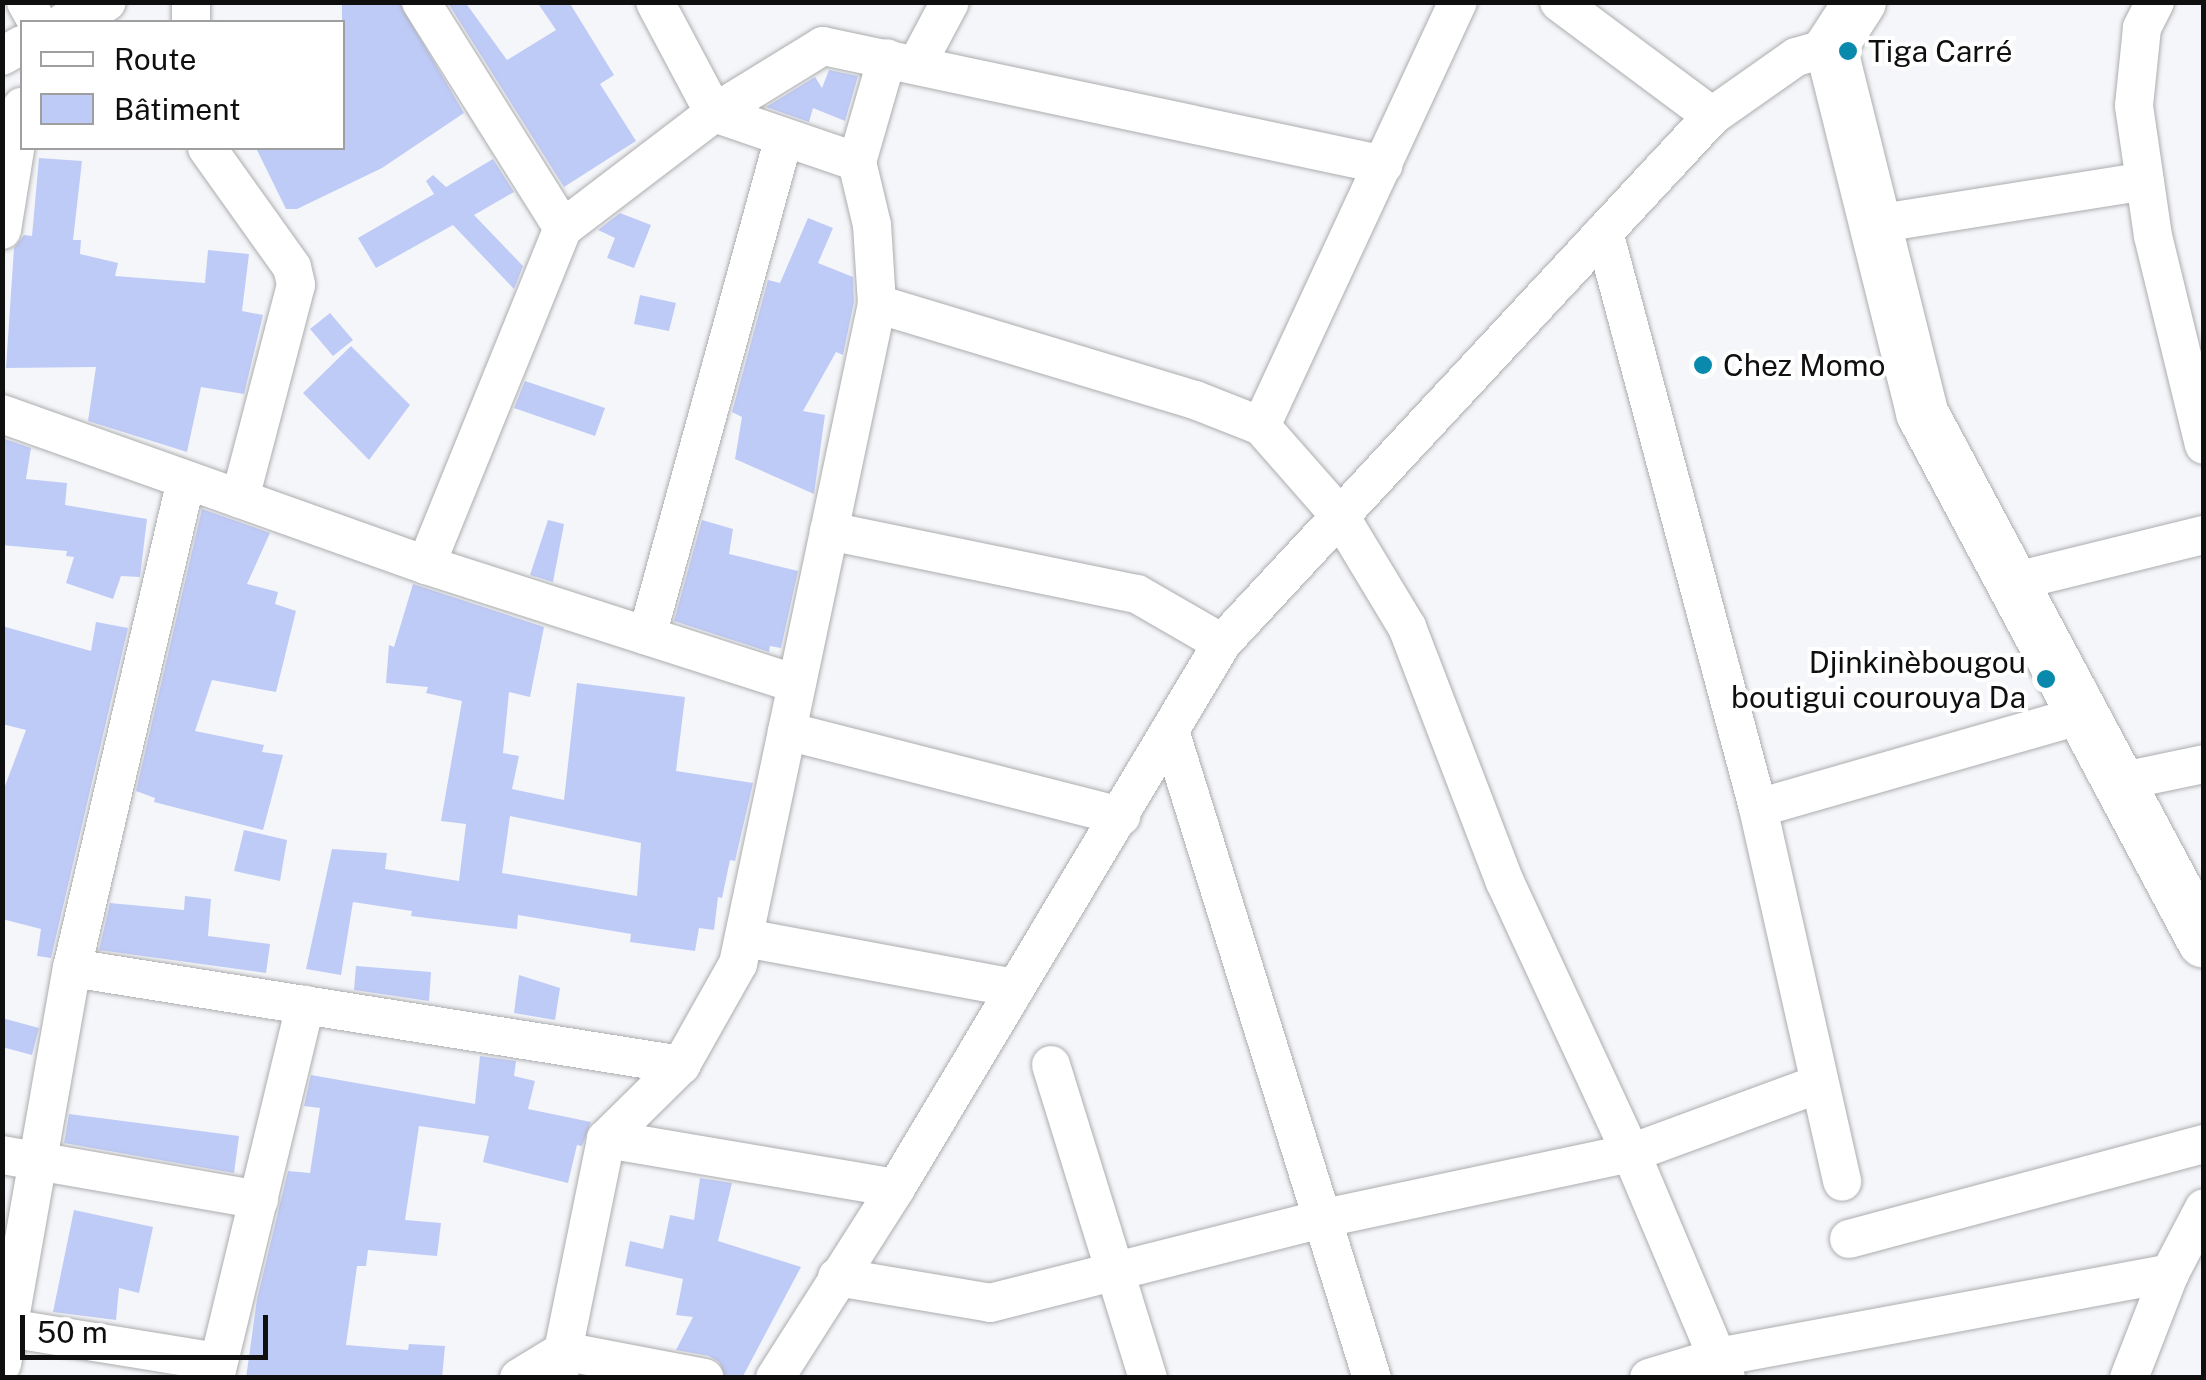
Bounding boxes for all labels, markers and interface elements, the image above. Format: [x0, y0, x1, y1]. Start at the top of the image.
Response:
legend [20, 20, 345, 150]
place label: Tiga Carré [1868, 33, 2013, 69]
marker: Tiga Carré [1837, 40, 1859, 62]
text: Route [114, 41, 196, 77]
text: Bâtiment [114, 91, 241, 127]
place label: Chez Momo [1723, 347, 1886, 383]
marker: Chez Momo [1692, 354, 1714, 376]
place label: Djinkinèbougou boutigui courouya Da [1731, 644, 2026, 714]
marker: Djinkinèbougou boutigui courouya Da [2035, 668, 2057, 690]
scale bar [25, 1295, 272, 1357]
text: 50 m [37, 1314, 108, 1350]

